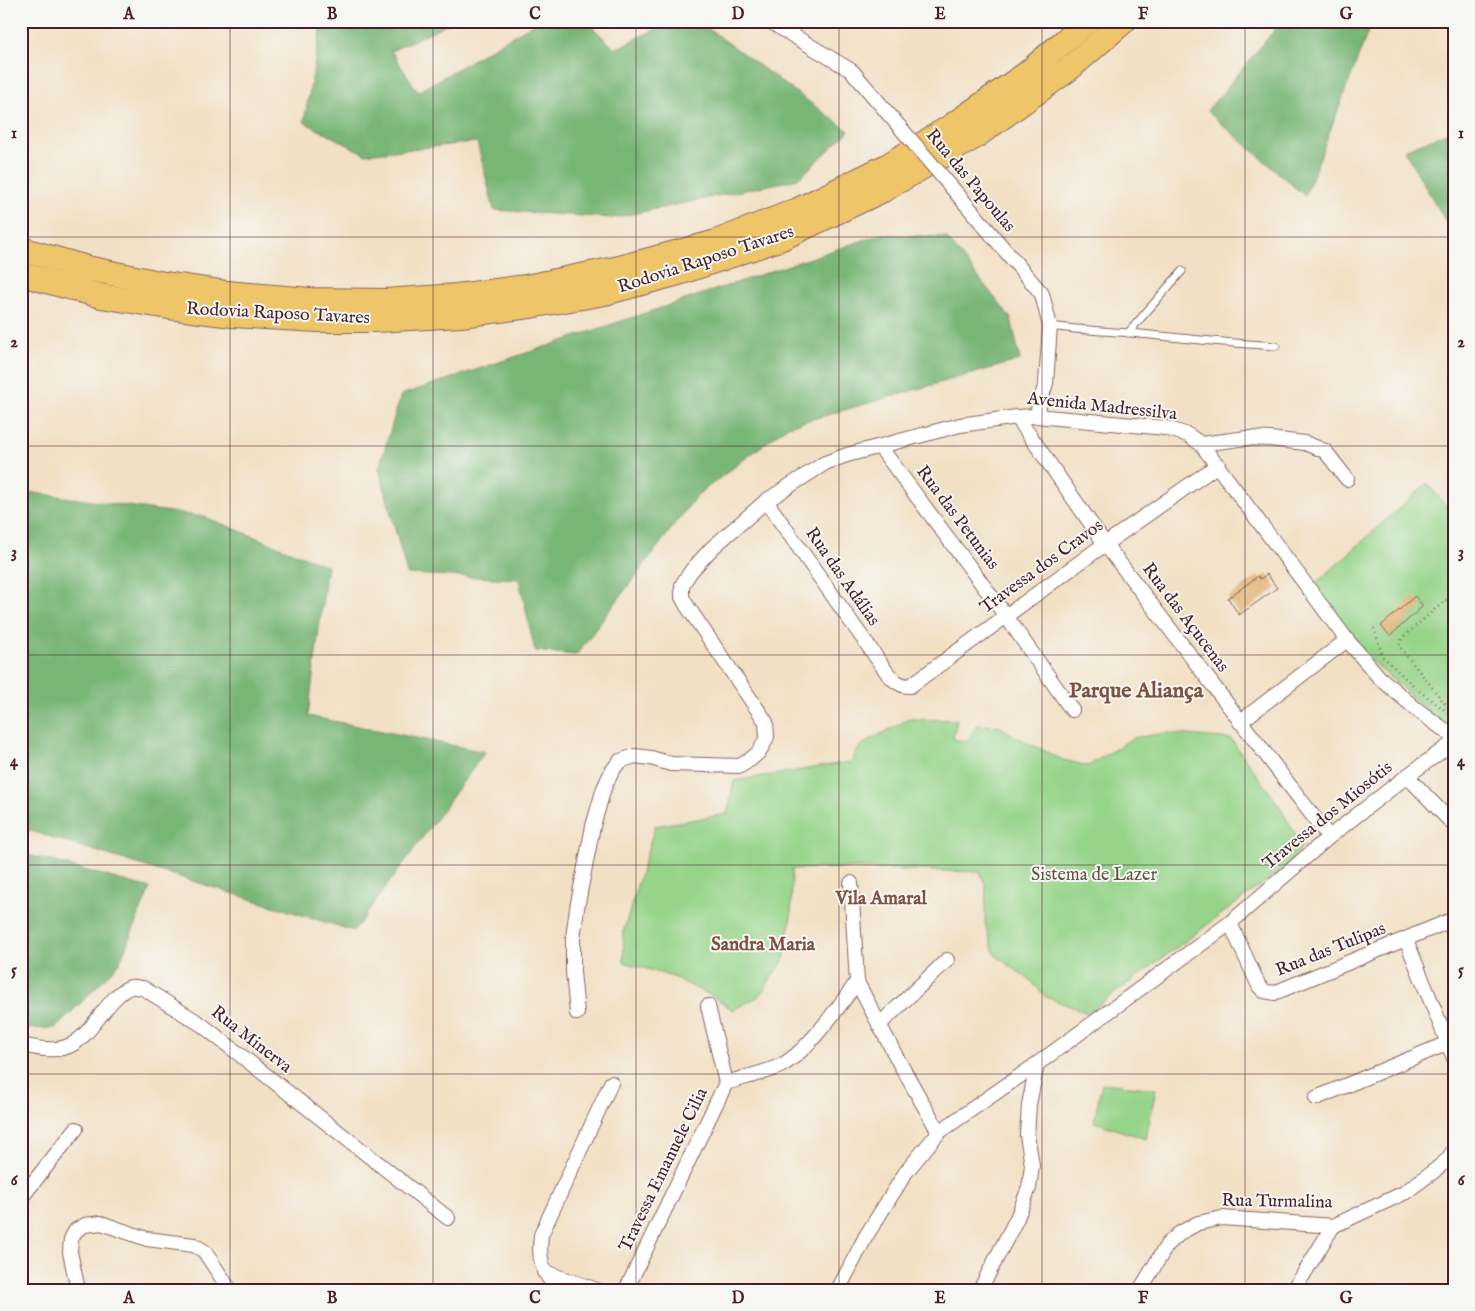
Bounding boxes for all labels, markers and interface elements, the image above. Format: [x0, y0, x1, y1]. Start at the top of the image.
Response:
text: A [123, 5, 136, 25]
text: B [327, 5, 338, 25]
text: C [529, 5, 541, 25]
text: D [732, 5, 745, 25]
text: E [934, 5, 946, 25]
text: F [1138, 5, 1149, 25]
text: G [1340, 5, 1353, 25]
text: 1 [11, 124, 17, 144]
text: 1 [1458, 124, 1464, 144]
street label: Rua das Papoulas [920, 125, 1020, 237]
street label: Rodovia Raposo Tavares [615, 221, 797, 299]
street label: Rodovia Raposo Tavares [186, 298, 370, 330]
text: 2 [10, 333, 18, 353]
text: 2 [1457, 333, 1465, 353]
street label: Avenida Madressilva [1025, 388, 1178, 426]
street label: Rua das Petunias [910, 461, 1004, 575]
street label: Travessa dos Cravos [976, 515, 1108, 619]
street label: Rua das Adálias [799, 523, 885, 631]
text: 3 [11, 543, 17, 563]
text: 3 [1458, 543, 1464, 563]
street label: Rua das Açucenas [1136, 559, 1234, 677]
district label: Parque Aliança [1069, 677, 1204, 705]
text: 4 [10, 752, 19, 772]
text: 4 [1457, 752, 1466, 772]
street label: Travessa dos Miosótis [1258, 756, 1398, 876]
park label: Sistema de Lazer [1031, 864, 1157, 887]
district label: Vila Amaral [834, 887, 927, 911]
street label: Rua das Tulipas [1273, 917, 1389, 983]
district label: Sandra Maria [711, 933, 816, 957]
text: 5 [11, 961, 17, 981]
text: 5 [1458, 961, 1464, 981]
street label: Rua Minerva [206, 1001, 296, 1079]
street label: Travessa Emanuele Cilia [614, 1084, 714, 1256]
text: 6 [11, 1171, 19, 1191]
text: 6 [1458, 1171, 1466, 1191]
street label: Rua Turmalina [1221, 1190, 1333, 1214]
text: A [123, 1289, 136, 1309]
text: B [327, 1289, 338, 1309]
text: C [529, 1289, 541, 1309]
text: D [732, 1289, 745, 1309]
text: E [934, 1289, 946, 1309]
text: F [1138, 1289, 1149, 1309]
text: G [1340, 1289, 1353, 1309]

